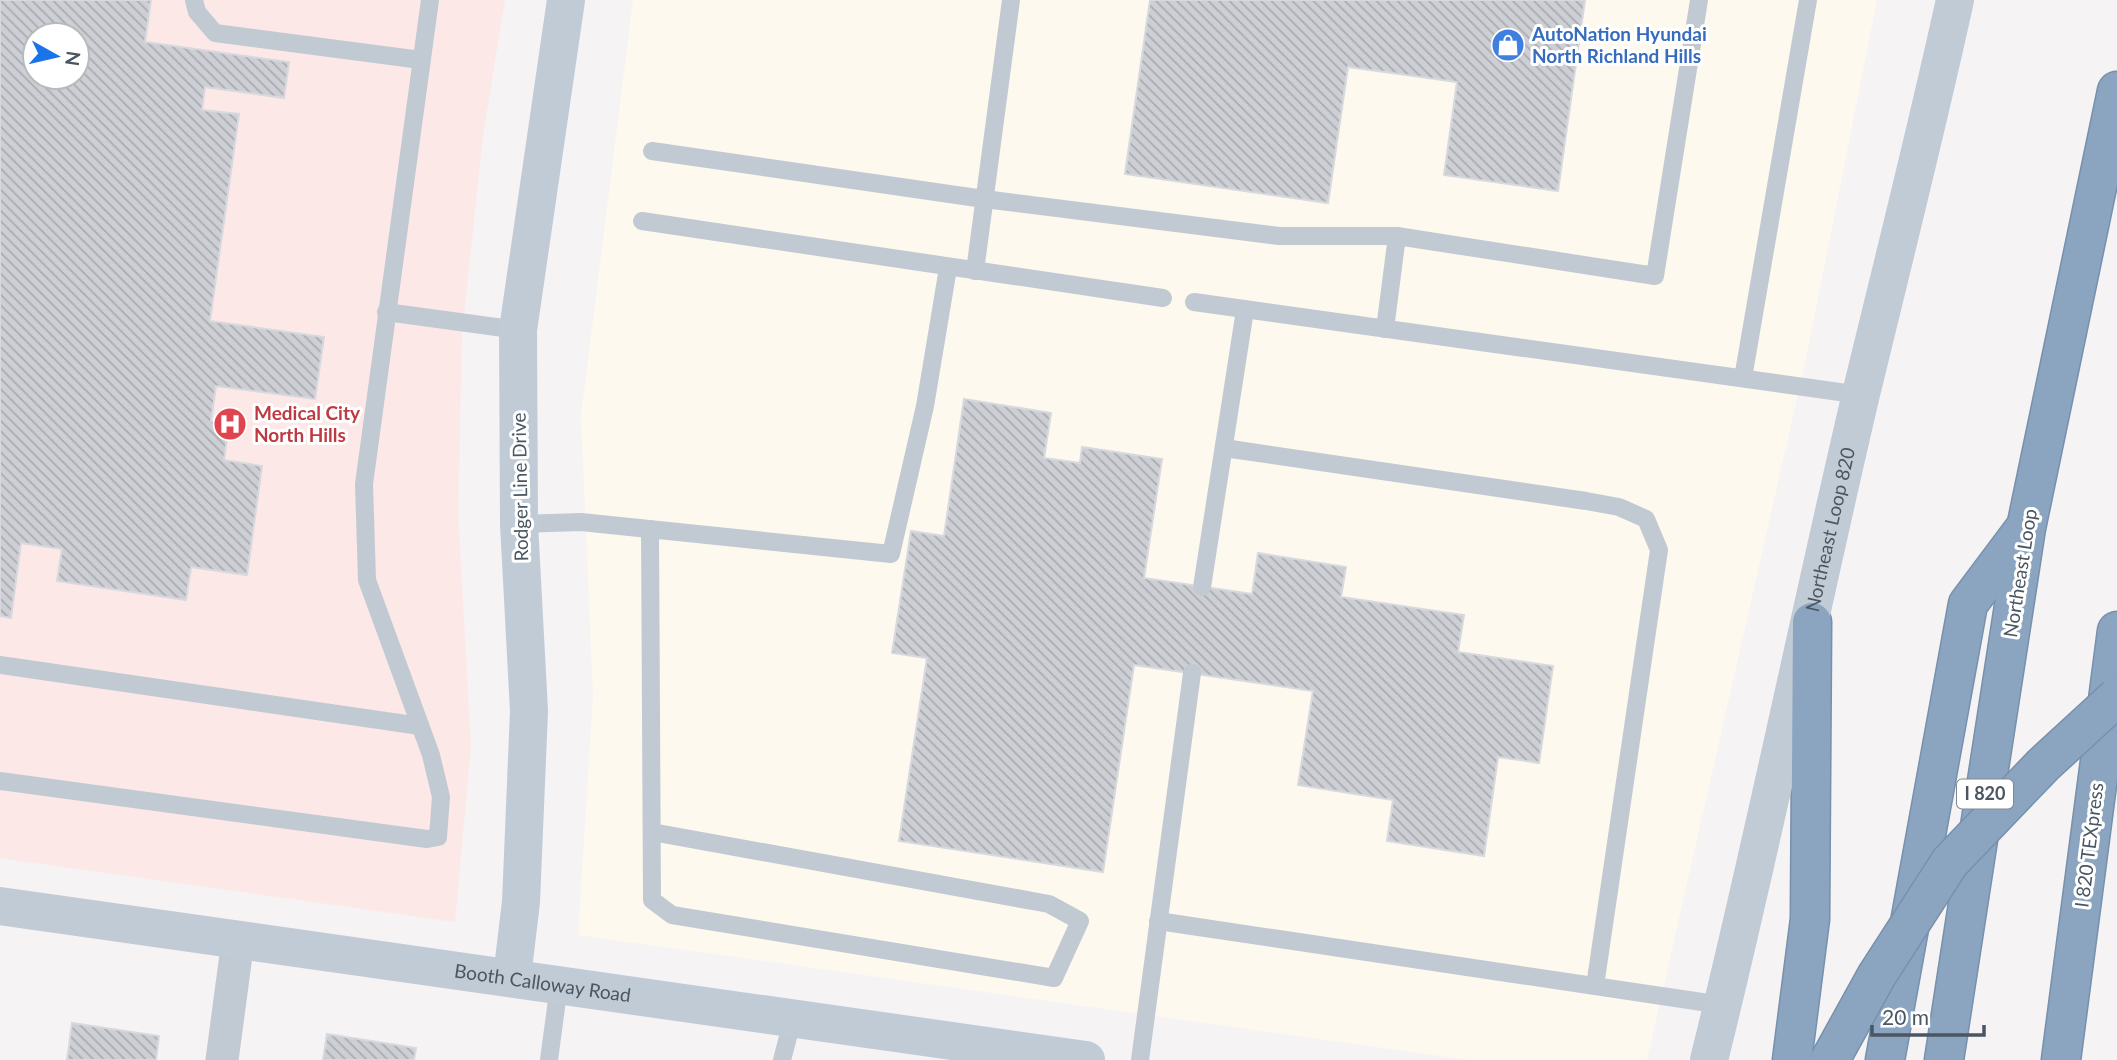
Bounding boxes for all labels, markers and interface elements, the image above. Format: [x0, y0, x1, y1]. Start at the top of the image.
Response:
north arrow [21, 21, 91, 91]
place label: AutoNation Hyundai North Richland Hills [1531, 22, 1707, 67]
shop icon: AutoNation Hyundai North Richland Hills [1489, 26, 1527, 64]
text: N [61, 50, 86, 67]
place label: Medical City North Hills [254, 401, 361, 446]
hospital icon: Medical City North Hills [211, 405, 249, 443]
street label: Rodger Line Drive [507, 412, 532, 562]
street label: Northeast Loop 820 [1800, 445, 1859, 614]
street label: Northeast Loop [1998, 507, 2041, 639]
road number: I 820 [1957, 780, 2013, 808]
street label: I 820 TEXpress [2069, 781, 2108, 909]
street label: Booth Calloway Road [453, 959, 632, 1006]
scale bar [1872, 993, 1984, 1038]
text: 20 m [1882, 1004, 1929, 1029]

